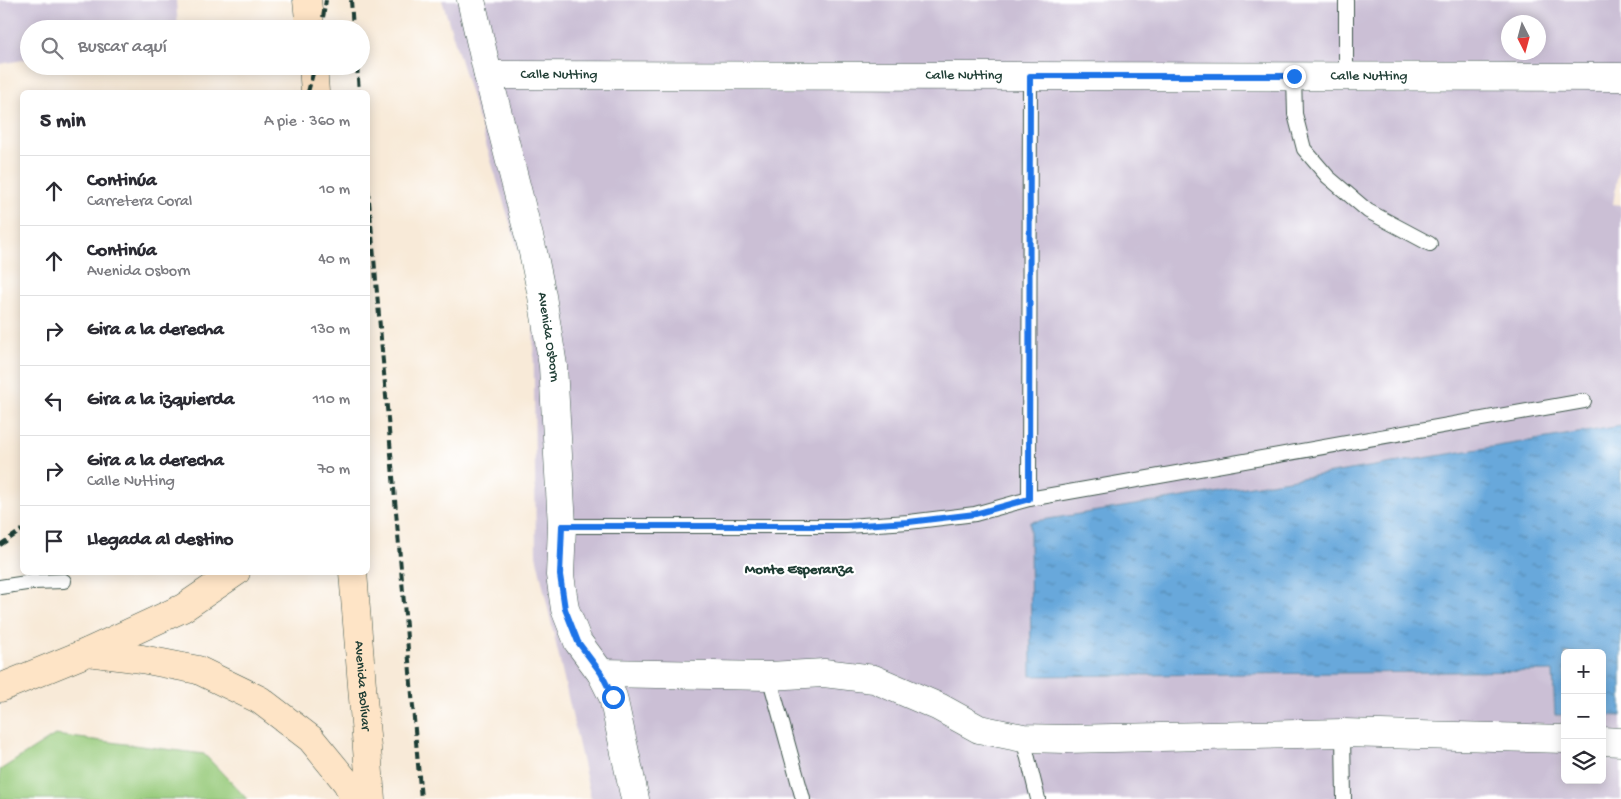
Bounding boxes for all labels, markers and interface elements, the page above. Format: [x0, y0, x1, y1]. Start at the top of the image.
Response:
north arrow [1501, 15, 1546, 60]
search box [20, 20, 370, 75]
icon: search [38, 34, 66, 62]
text: Buscar aquí [78, 36, 167, 59]
route end [1283, 65, 1306, 88]
street label: Calle Nutting [521, 67, 598, 84]
street label: Calle Nutting [926, 67, 1003, 84]
street label: Calle Nutting [1331, 68, 1408, 85]
text: 5 min [40, 110, 85, 135]
text: A pie · 360 m [264, 113, 350, 132]
text: Continúa [87, 170, 157, 193]
icon: ahead [40, 177, 68, 205]
text: 10 m [319, 181, 350, 200]
text: Carretera Coral [87, 193, 192, 212]
text: Continúa [87, 240, 157, 263]
icon: ahead [40, 247, 68, 275]
text: 40 m [318, 251, 350, 270]
text: Avenida Osborn [87, 263, 190, 282]
street label: Avenida Osborn [533, 291, 562, 383]
icon: right [40, 317, 68, 345]
text: Gira a la derecha [87, 319, 224, 342]
text: 130 m [311, 321, 350, 340]
icon: left [40, 387, 68, 415]
text: Gira a la izquierda [87, 389, 234, 412]
text: 110 m [313, 391, 350, 410]
text: Gira a la derecha [87, 450, 224, 473]
icon: right [40, 457, 68, 485]
text: 70 m [317, 461, 350, 480]
text: Calle Nutting [87, 473, 175, 492]
icon: arrive [40, 527, 68, 555]
text: Llegada al destino [87, 529, 233, 552]
district label: Monte Esperanza [745, 561, 854, 579]
street label: Avenida Bolívar [350, 640, 374, 732]
map controls [1561, 649, 1606, 784]
button: + [1561, 649, 1606, 694]
route start [602, 686, 625, 709]
button: − [1561, 694, 1606, 739]
button: layers [1561, 739, 1606, 784]

